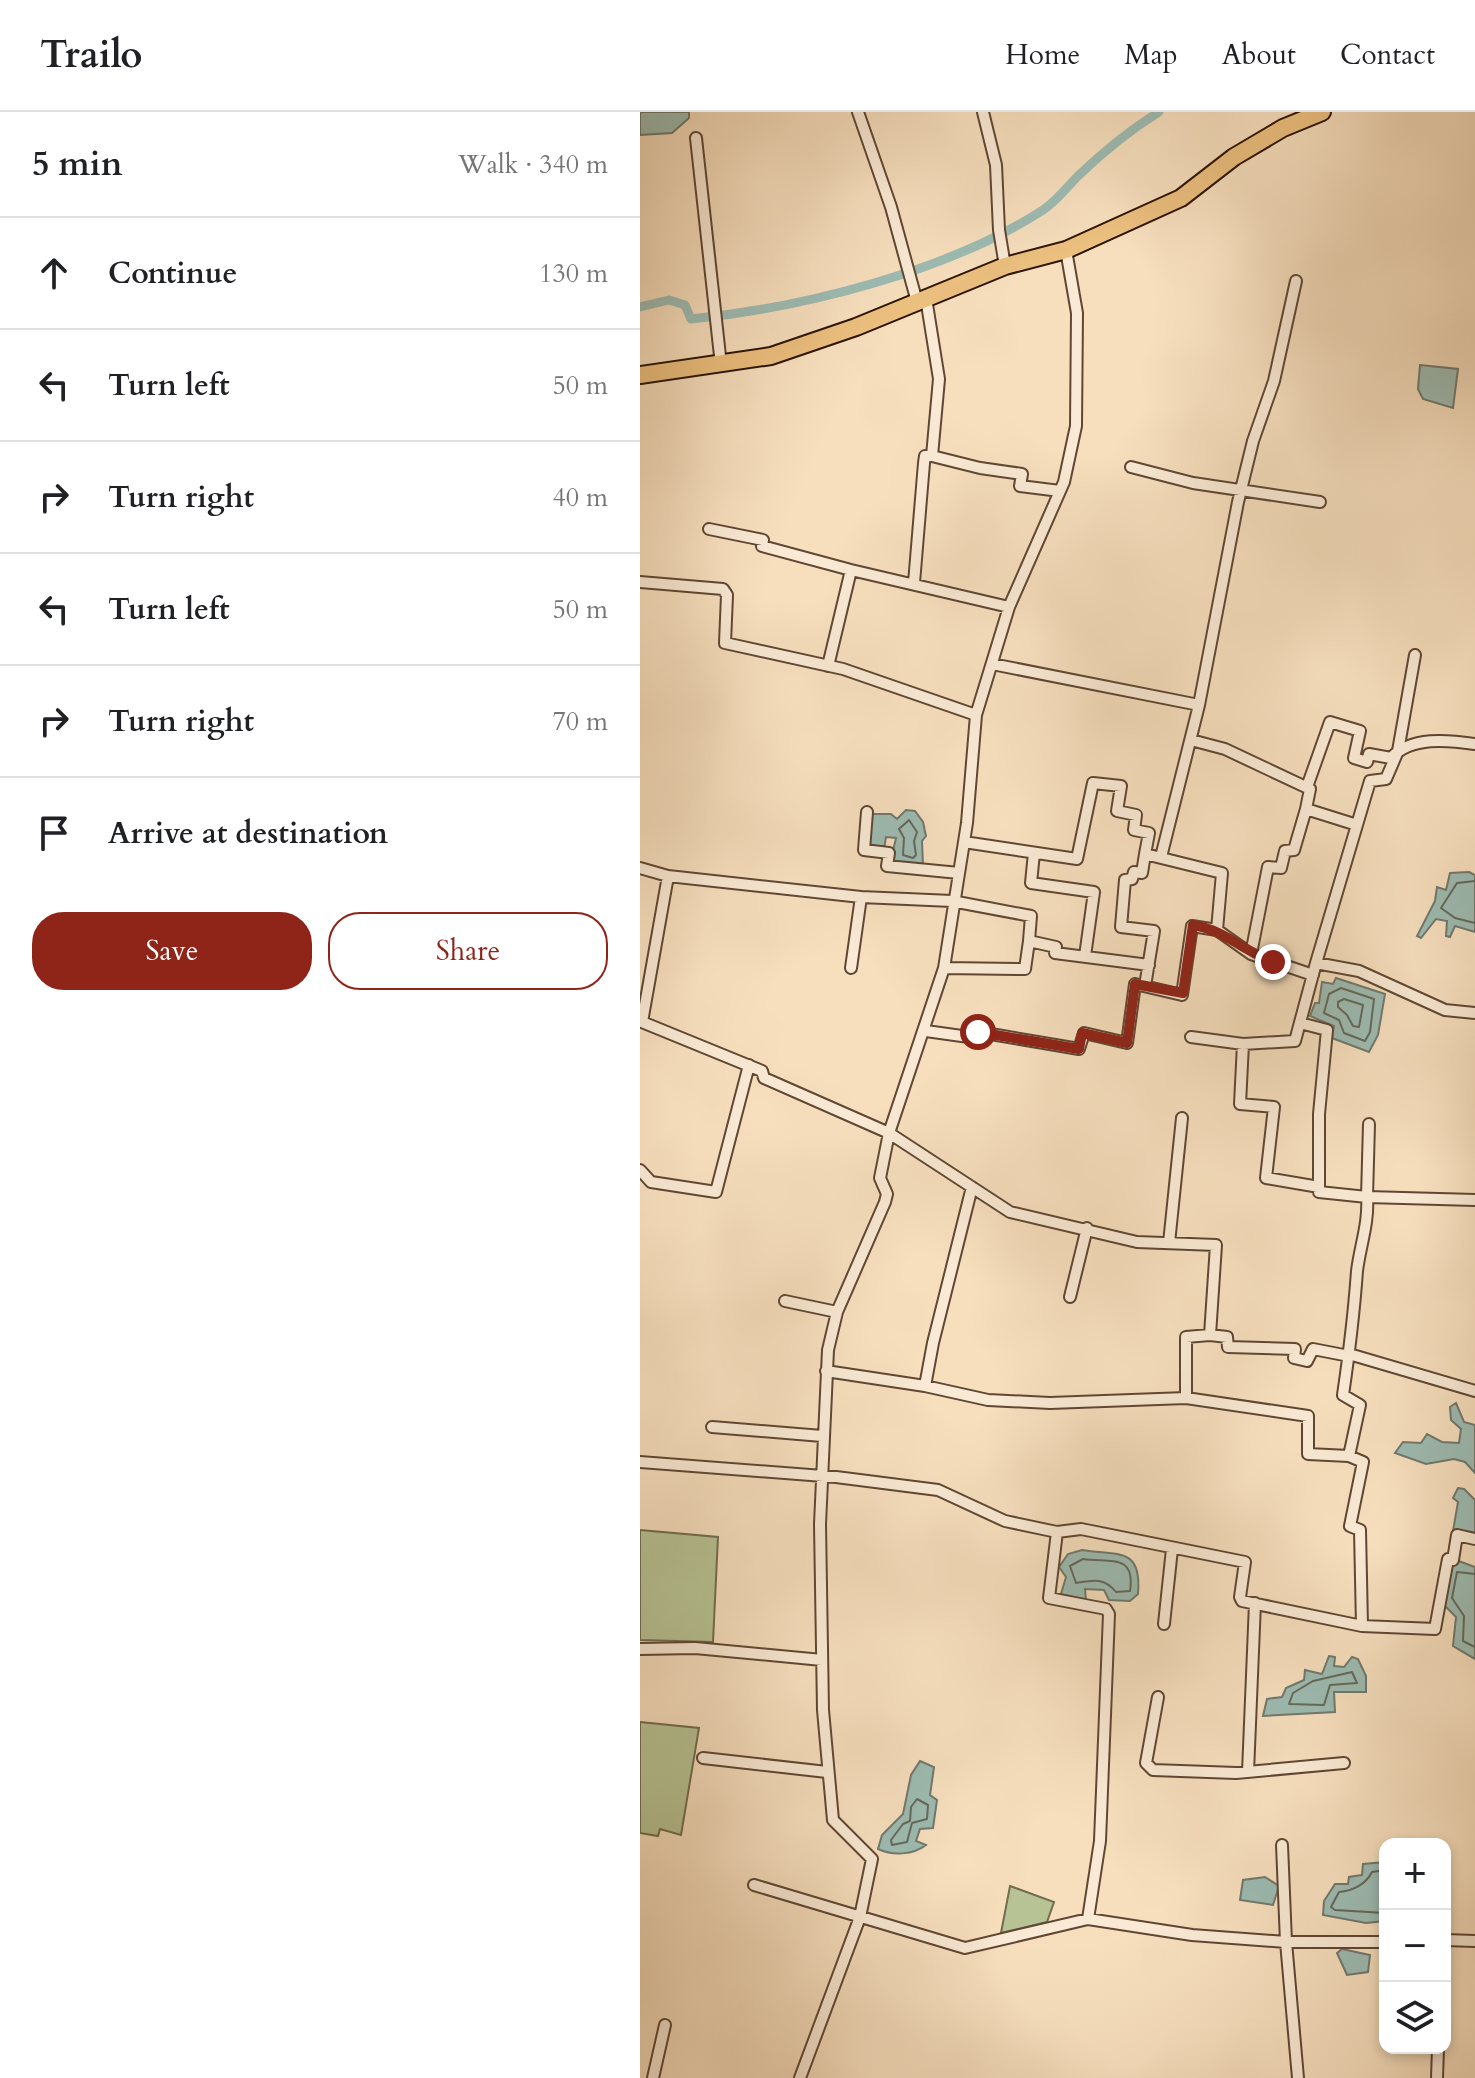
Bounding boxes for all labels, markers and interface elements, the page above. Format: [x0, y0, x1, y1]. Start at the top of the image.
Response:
text: Trailo [40, 29, 142, 81]
text: Home [1005, 36, 1080, 74]
text: Map [1124, 36, 1178, 74]
text: About [1222, 36, 1296, 74]
text: Contact [1340, 36, 1435, 74]
text: 5 min [32, 141, 123, 187]
text: Walk · 340 m [458, 147, 608, 182]
icon: ahead [32, 251, 76, 295]
text: Continue [108, 253, 237, 294]
text: 130 m [539, 256, 608, 291]
icon: left [32, 363, 76, 407]
text: Turn left [108, 365, 230, 406]
text: 50 m [552, 368, 608, 403]
icon: right [32, 475, 76, 519]
text: Turn right [108, 477, 254, 518]
text: 40 m [552, 480, 608, 515]
icon: left [32, 587, 76, 631]
text: Turn left [108, 589, 230, 630]
text: 50 m [552, 592, 608, 627]
icon: right [32, 699, 76, 743]
text: Turn right [108, 701, 254, 742]
text: 70 m [552, 704, 608, 739]
icon: arrive [32, 811, 76, 855]
text: Arrive at destination [108, 813, 388, 854]
button: Save [32, 912, 312, 990]
button: Share [328, 912, 608, 990]
route end [1255, 944, 1291, 980]
route start [960, 1014, 996, 1050]
map controls [1379, 1838, 1451, 2054]
button: + [1379, 1838, 1451, 1910]
button: − [1379, 1910, 1451, 1982]
button: layers [1379, 1982, 1451, 2054]

